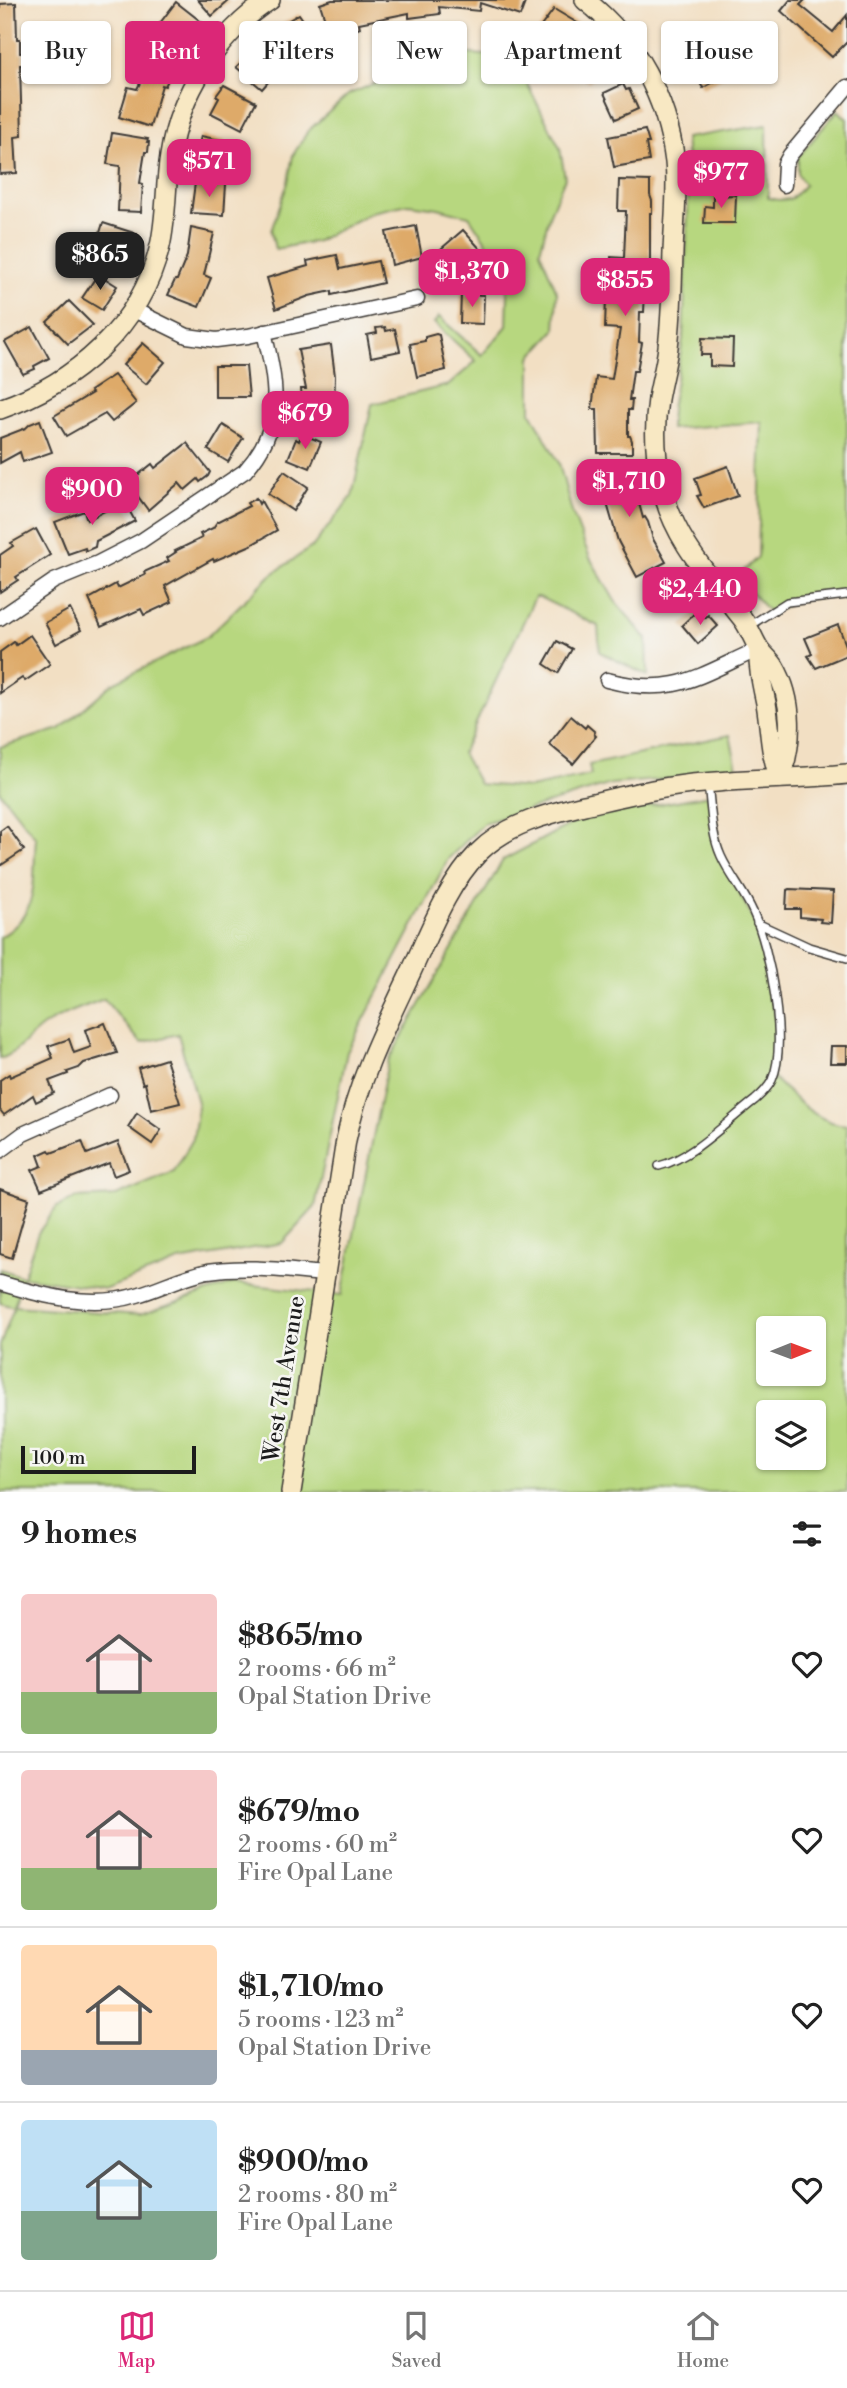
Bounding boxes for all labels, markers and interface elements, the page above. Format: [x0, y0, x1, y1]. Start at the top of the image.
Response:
chip: Buy [21, 21, 111, 84]
chip: Rent [125, 21, 225, 84]
chip: Filters [239, 21, 358, 84]
chip: New [372, 21, 467, 84]
chip: Apartment [481, 21, 647, 84]
chip: House [661, 21, 778, 84]
pin: $571 [168, 140, 250, 199]
text: $571 [183, 148, 235, 176]
pin: $977 [680, 150, 762, 210]
text: $977 [693, 159, 749, 187]
pin: $865 [59, 232, 141, 292]
text: $865 [71, 241, 129, 269]
pin: $1,370 [415, 250, 529, 309]
text: $1,370 [435, 258, 509, 286]
pin: $855 [584, 258, 666, 318]
text: $855 [597, 267, 653, 295]
pin: $679 [264, 392, 346, 451]
text: $679 [278, 400, 332, 428]
pin: $1,710 [572, 460, 686, 519]
pin: $900 [51, 468, 133, 527]
text: $1,710 [592, 468, 666, 496]
text: $900 [61, 476, 123, 504]
pin: $2,440 [643, 568, 757, 627]
text: $2,440 [658, 576, 742, 604]
street label: West 7th Avenue [257, 1294, 311, 1465]
north arrow [756, 1316, 826, 1386]
map controls [756, 1316, 826, 1470]
button: layers [756, 1400, 826, 1470]
scale bar [21, 1443, 196, 1475]
text: 100 m [32, 1446, 85, 1470]
text: 9 homes [21, 1515, 137, 1553]
icon: filters [788, 1515, 826, 1553]
text: $865/mo [238, 1617, 363, 1655]
icon: home [77, 1622, 161, 1706]
icon: heart [788, 1645, 826, 1683]
text: 2 rooms · 66 m² [238, 1655, 396, 1683]
text: Opal Station Drive [238, 1683, 431, 1711]
text: $679/mo [238, 1793, 360, 1831]
icon: home [77, 1798, 161, 1882]
icon: heart [788, 1821, 826, 1859]
text: 2 rooms · 60 m² [238, 1831, 397, 1859]
text: Fire Opal Lane [238, 1859, 393, 1887]
text: $1,710/mo [238, 1968, 384, 2006]
icon: home [77, 1973, 161, 2057]
icon: heart [788, 1996, 826, 2034]
text: 5 rooms · 123 m² [238, 2006, 404, 2034]
text: Opal Station Drive [238, 2034, 431, 2062]
text: $900/mo [238, 2143, 369, 2181]
icon: home [77, 2148, 161, 2232]
icon: heart [788, 2171, 826, 2209]
text: 2 rooms · 80 m² [238, 2181, 397, 2209]
text: Fire Opal Lane [238, 2209, 393, 2237]
tab: Map [118, 2307, 156, 2373]
tab: Saved [391, 2307, 441, 2373]
tab: Home [677, 2307, 729, 2373]

